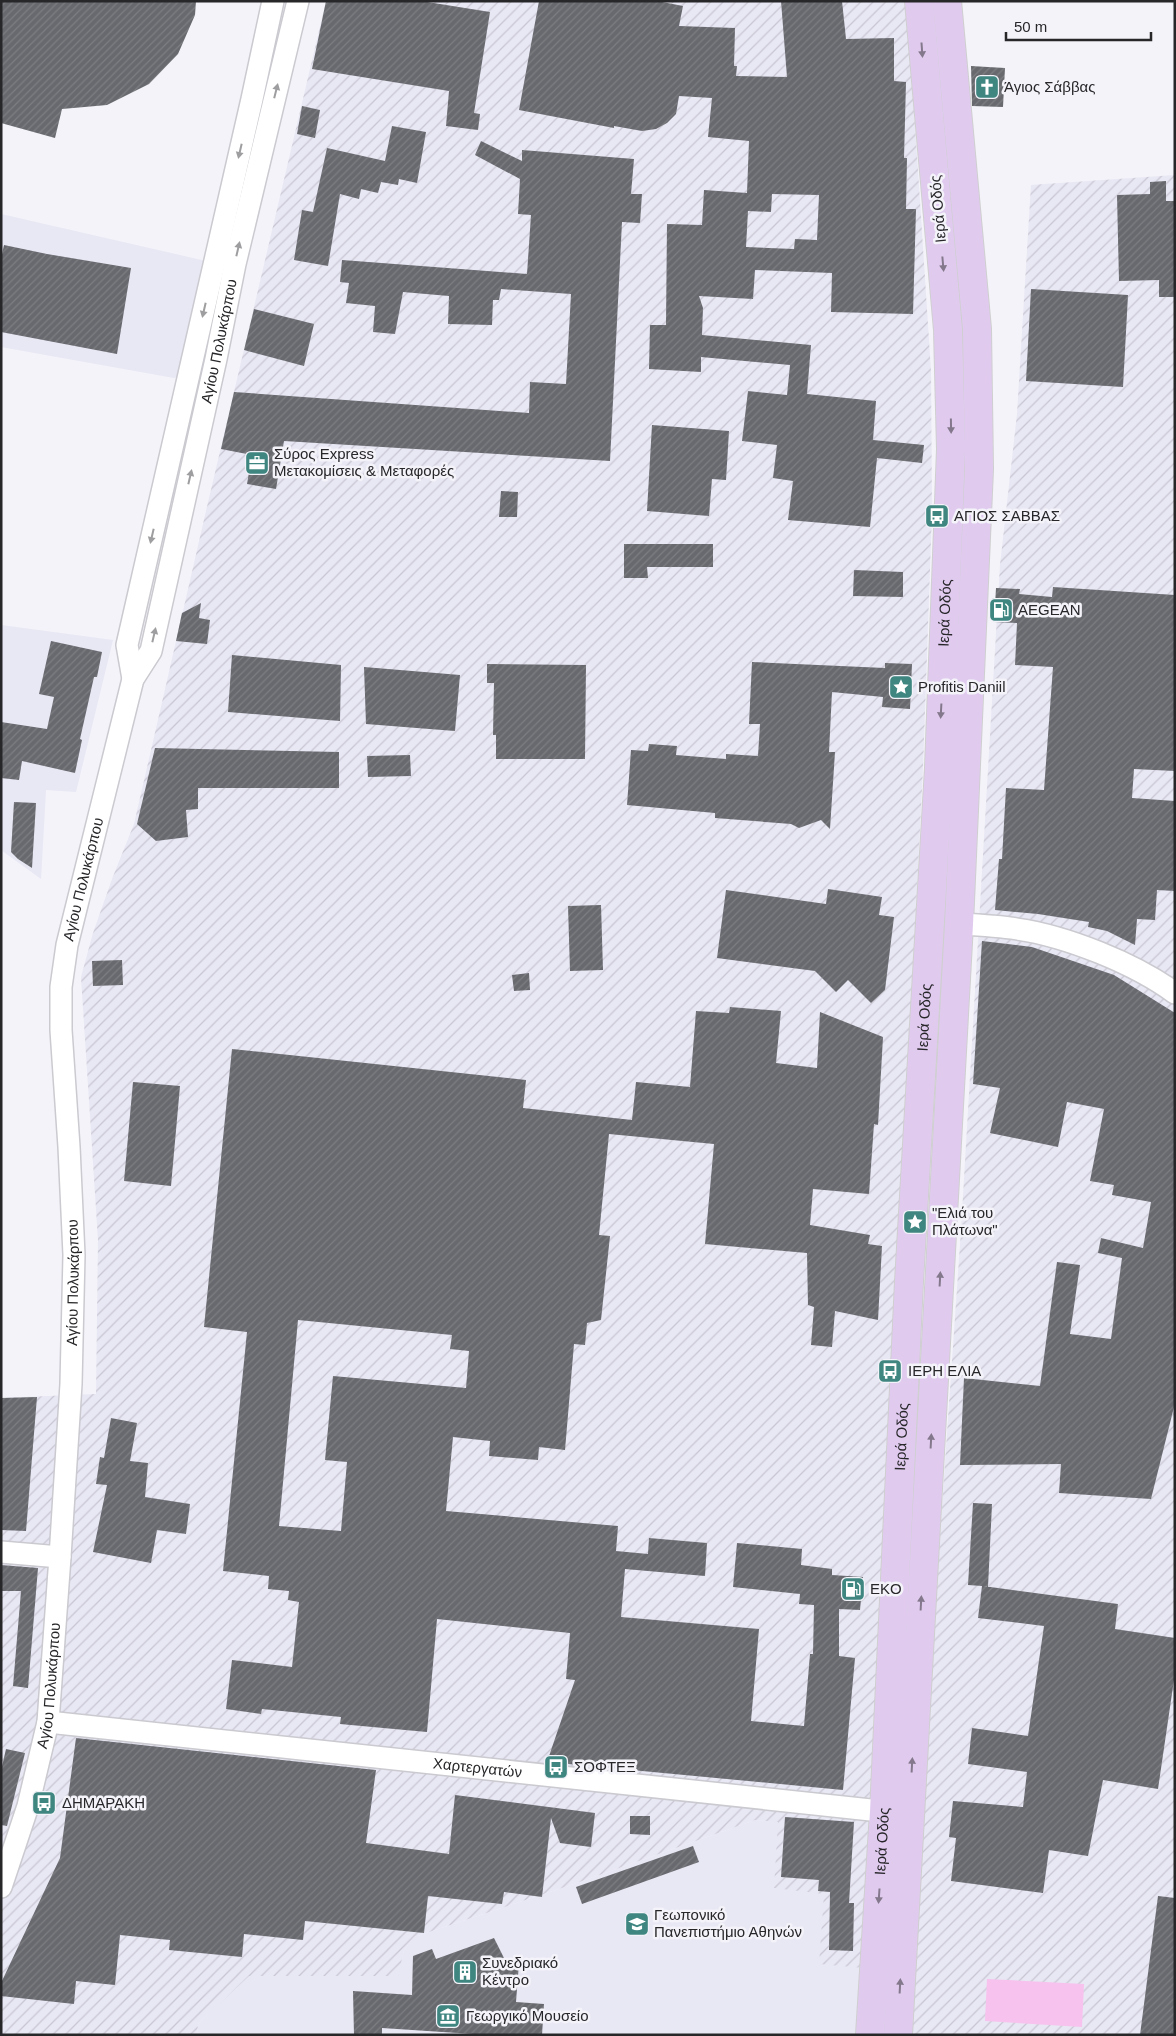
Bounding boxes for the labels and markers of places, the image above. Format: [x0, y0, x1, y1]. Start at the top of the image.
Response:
church icon: Άγιος Σάββας [974, 74, 1000, 100]
place label: Άγιος Σάββας [1004, 78, 1095, 95]
place label: Σύρος Express Μετακομίσεις & Μεταφορές [274, 445, 454, 479]
office icon: Σύρος Express Μετακομίσεις & Μεταφορές [244, 450, 270, 476]
bus stop icon: ΑΓΙΟΣ ΣΑΒΒΑΣ [924, 503, 950, 529]
place label: ΑΓΙΟΣ ΣΑΒΒΑΣ [954, 507, 1060, 524]
fuel station icon: AEGEAN [988, 597, 1014, 623]
place label: AEGEAN [1018, 601, 1081, 618]
place icon: Profitis Daniil [888, 674, 914, 700]
place label: Profitis Daniil [918, 678, 1006, 695]
place label: "Ελιά του Πλάτωνα" [932, 1204, 998, 1238]
place icon: "Ελιά του Πλάτωνα" [902, 1209, 928, 1235]
bus stop icon: ΙΕΡΗ ΕΛΙΑ [877, 1358, 903, 1384]
place label: ΙΕΡΗ ΕΛΙΑ [908, 1362, 981, 1379]
fuel station icon: EKO [840, 1576, 866, 1602]
place label: EKO [870, 1580, 902, 1597]
bus stop icon: ΣΟΦΤΕΞ [543, 1754, 569, 1780]
place label: ΣΟΦΤΕΞ [574, 1758, 636, 1775]
bus stop icon: ΔΗΜΑΡΑΚΗ [31, 1790, 57, 1816]
place label: ΔΗΜΑΡΑΚΗ [62, 1794, 145, 1811]
place label: Γεωπονικό Πανεπιστήμιο Αθηνών [654, 1906, 802, 1940]
school or university icon: Γεωπονικό Πανεπιστήμιο Αθηνών [624, 1911, 650, 1937]
place label: Συνεδριακό Κέντρο [482, 1954, 558, 1988]
building icon: Συνεδριακό Κέντρο [452, 1959, 478, 1985]
museum icon: Γεωργικό Μουσείο [435, 2003, 461, 2029]
place label: Γεωργικό Μουσείο [466, 2007, 589, 2024]

